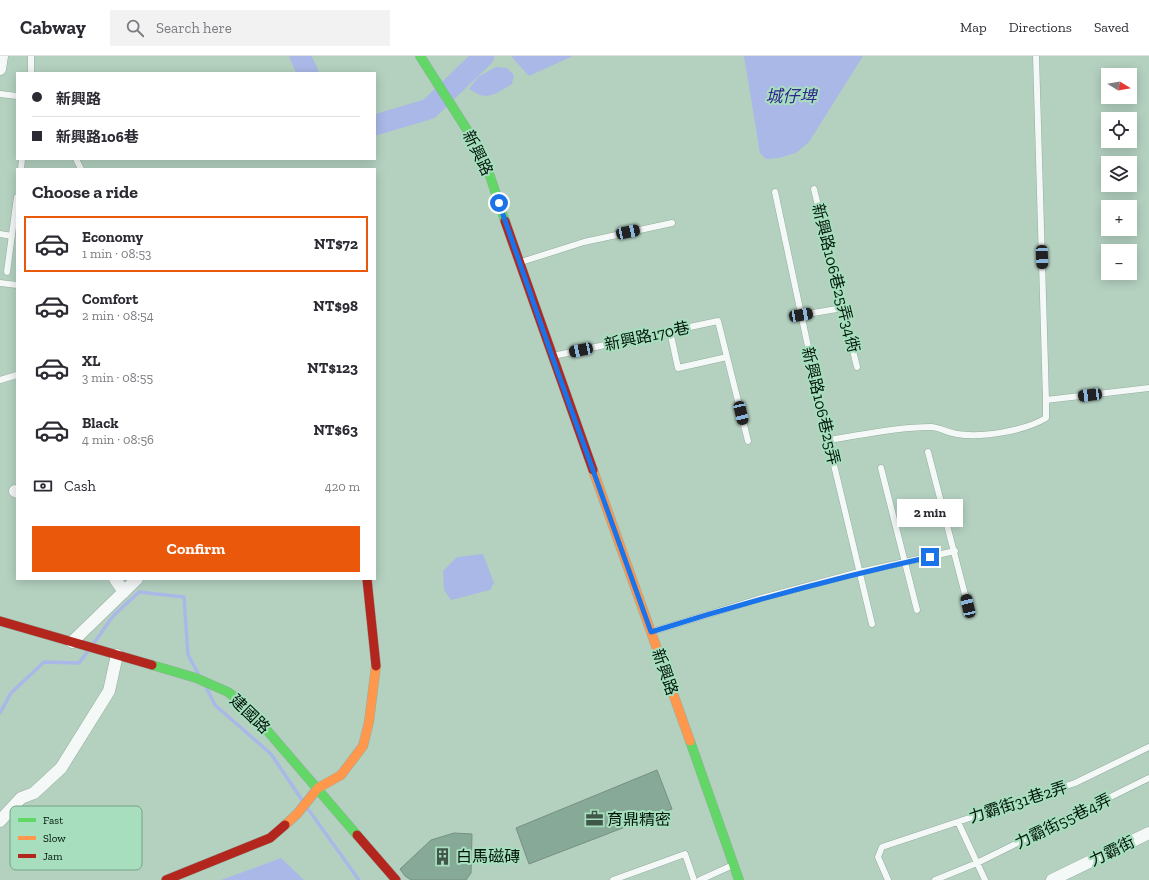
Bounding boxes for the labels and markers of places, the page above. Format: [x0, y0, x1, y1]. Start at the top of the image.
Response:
office icon: 育鼎精密 [584, 809, 604, 829]
place label: 育鼎精密 [607, 810, 671, 829]
building icon: 白馬磁磚 [433, 846, 453, 866]
place label: 白馬磁磚 [456, 847, 520, 866]

